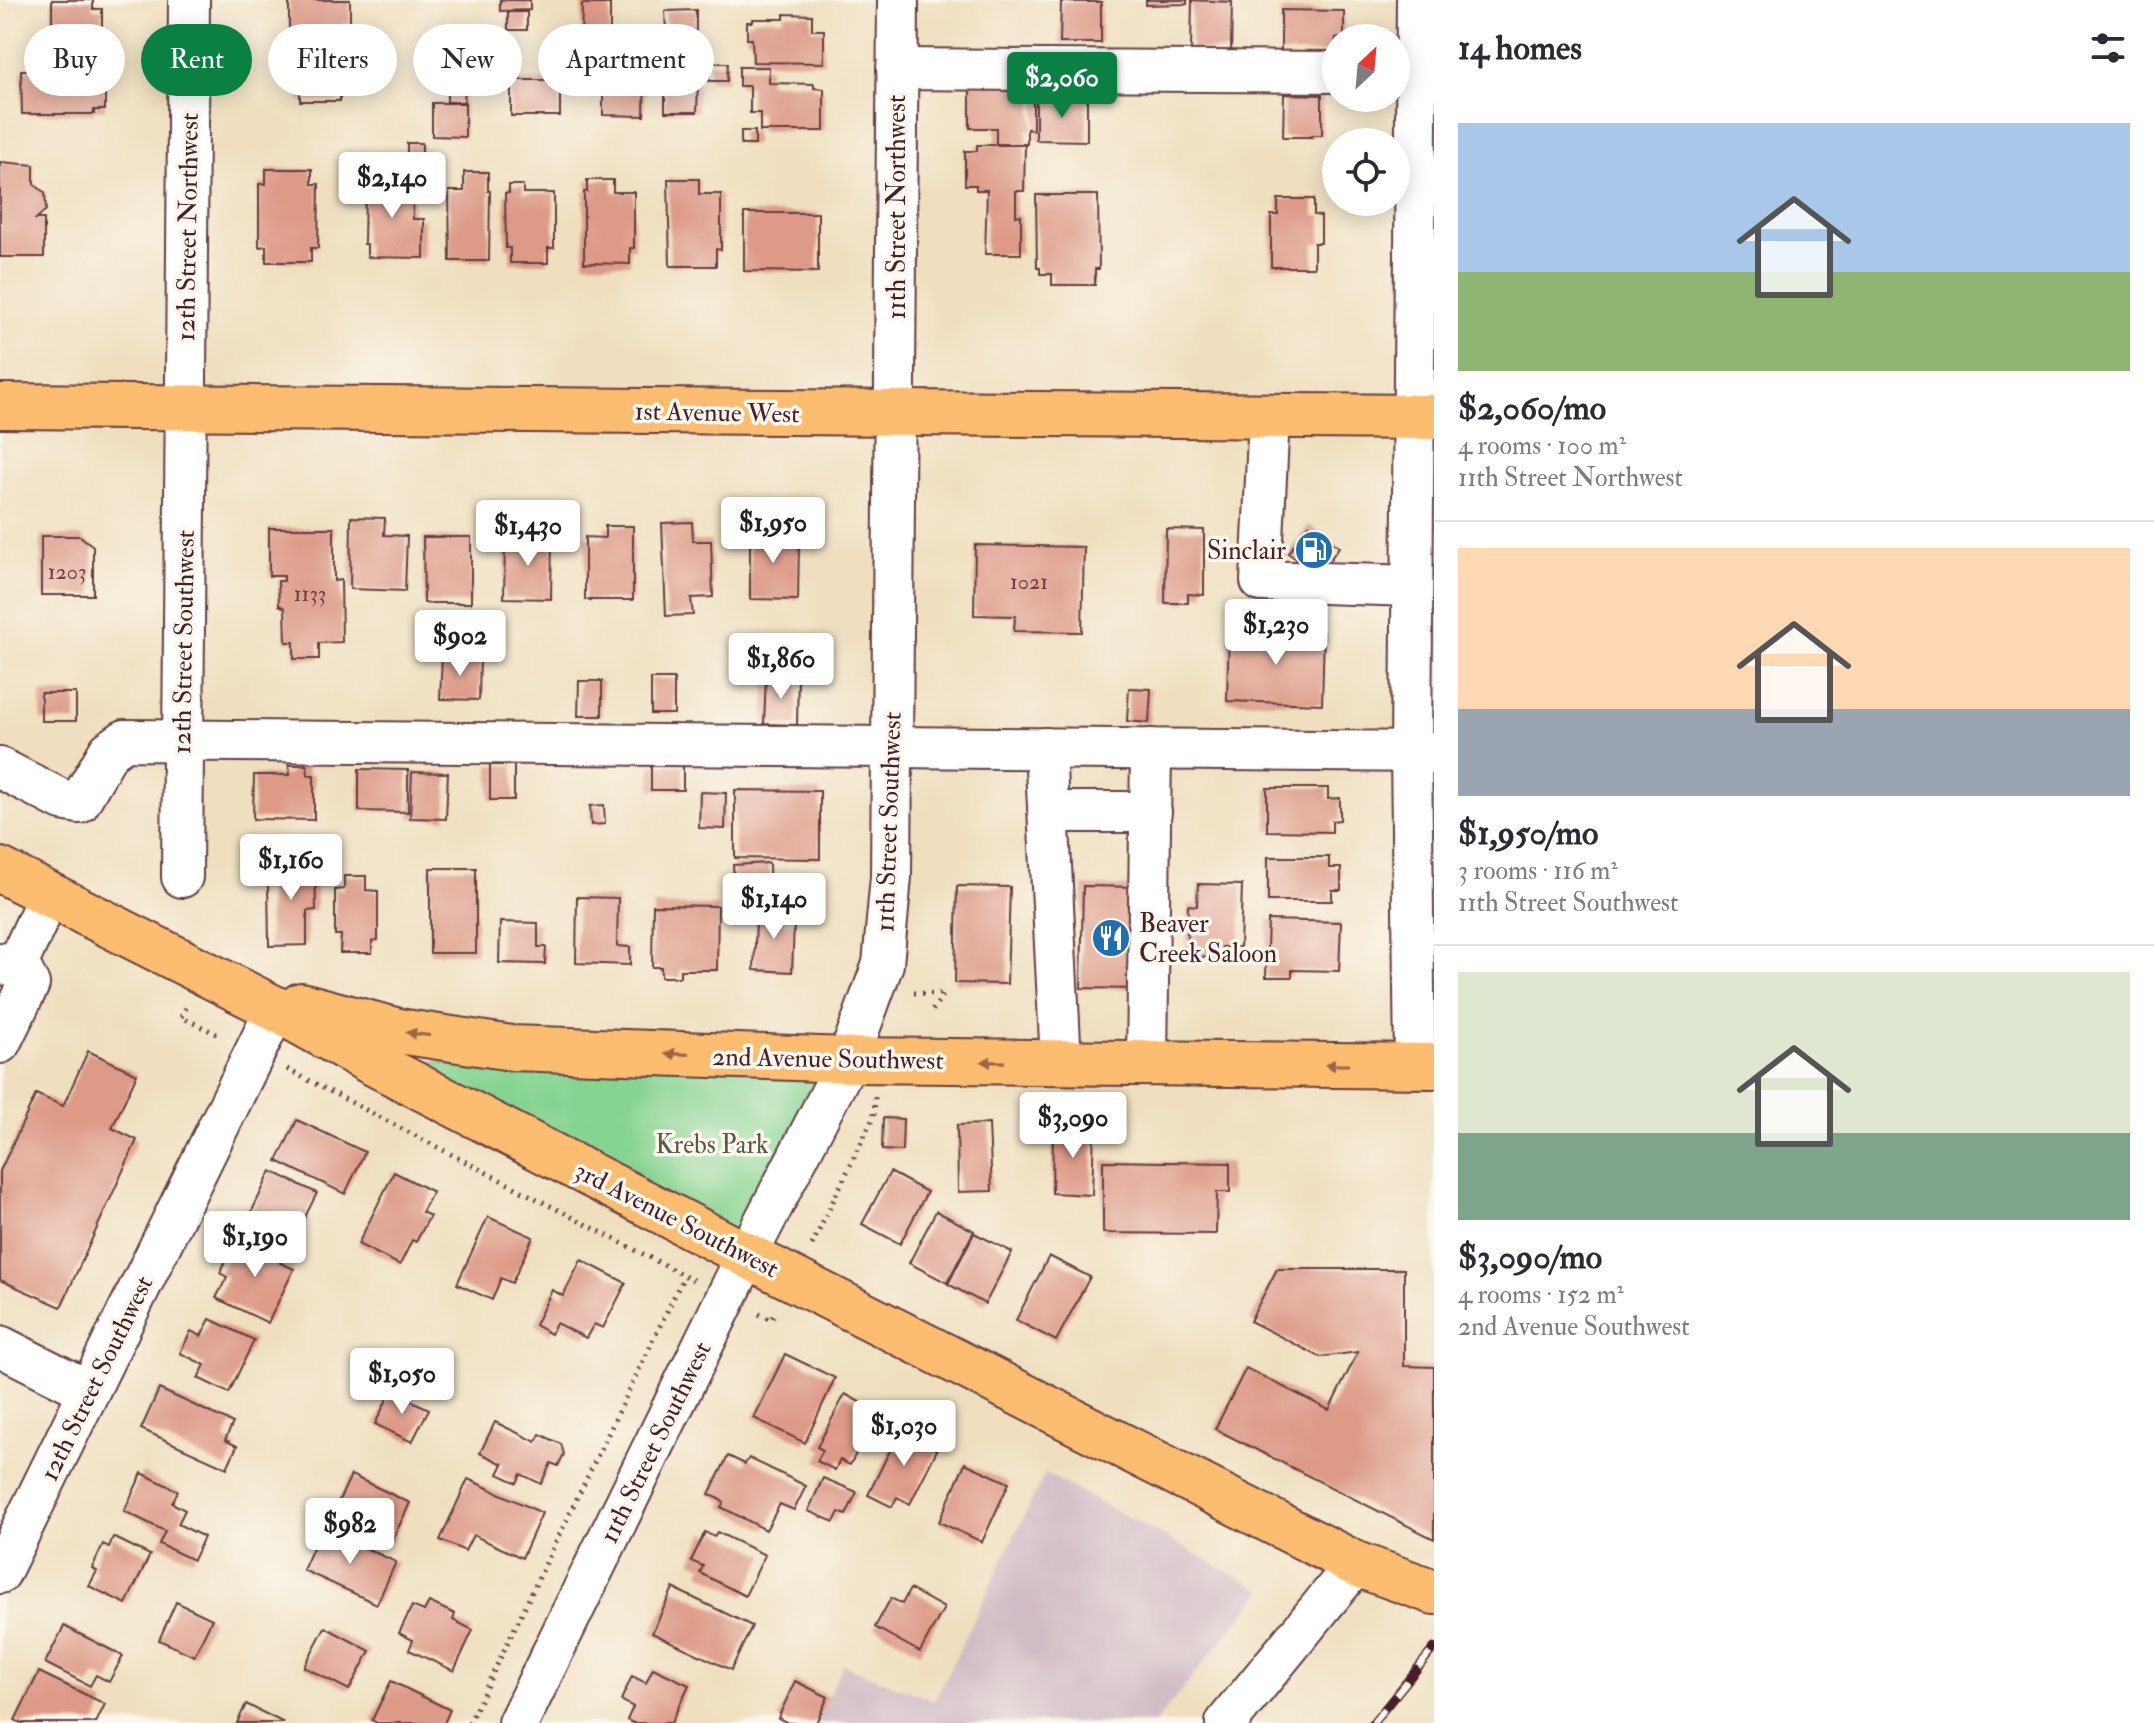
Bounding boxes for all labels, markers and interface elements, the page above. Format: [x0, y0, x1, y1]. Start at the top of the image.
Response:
chip: Buy [24, 24, 125, 96]
chip: Rent [141, 24, 252, 96]
chip: Filters [268, 24, 397, 96]
chip: New [413, 24, 522, 96]
chip: Apartment [538, 24, 714, 96]
north arrow [1322, 24, 1410, 112]
map controls [1322, 24, 1410, 216]
icon: filters [2086, 26, 2130, 70]
text: 14 homes [1458, 27, 1582, 70]
pin: $2,060 [997, 52, 1127, 120]
text: $2,060 [1025, 62, 1099, 94]
street label: 11th Street Northwest [881, 95, 913, 319]
street label: 12th Street Northwest [170, 112, 206, 342]
button: locate [1322, 128, 1410, 216]
pin: $2,140 [327, 152, 457, 220]
text: $2,140 [357, 162, 427, 194]
icon: home [1722, 175, 1866, 319]
text: $2,060/mo [1458, 387, 1606, 430]
street label: 1st Avenue West [634, 396, 800, 430]
text: 4 rooms · 100 m² [1458, 430, 1626, 462]
text: 11th Street Northwest [1458, 462, 1683, 494]
pin: $1,950 [708, 497, 838, 565]
pin: $1,430 [463, 500, 593, 568]
text: $1,950 [739, 507, 807, 539]
text: $1,430 [494, 510, 562, 542]
fuel station icon: Sinclair [1293, 529, 1335, 571]
street label: 12th Street Southwest [166, 530, 202, 754]
place label: Sinclair [1207, 535, 1286, 567]
house number: 1203 [48, 558, 86, 586]
house number: 1021 [1010, 568, 1048, 596]
house number: 1133 [294, 580, 326, 608]
pin: $1,230 [1211, 599, 1341, 667]
icon: home [1722, 600, 1866, 744]
text: $1,230 [1243, 609, 1309, 641]
pin: $902 [413, 610, 507, 678]
text: $902 [433, 620, 487, 652]
pin: $1,860 [716, 633, 846, 701]
text: $1,860 [747, 643, 815, 675]
street label: 11th Street Southwest [869, 711, 909, 933]
text: $1,950/mo [1458, 812, 1598, 855]
pin: $1,160 [226, 834, 356, 902]
text: $1,160 [258, 844, 324, 876]
text: 3 rooms · 116 m² [1458, 855, 1618, 887]
pin: $1,140 [709, 873, 839, 941]
text: $1,140 [741, 883, 807, 915]
text: 11th Street Southwest [1458, 887, 1678, 919]
place label: Beaver Creek Saloon [1139, 908, 1277, 970]
restaurant icon: Beaver Creek Saloon [1090, 917, 1132, 959]
icon: home [1722, 1024, 1866, 1168]
one-way arrow [405, 1027, 430, 1040]
street label: 2nd Avenue Southwest [712, 1041, 944, 1077]
one-way arrow [664, 1048, 689, 1061]
one-way arrow [980, 1056, 1005, 1068]
one-way arrow [1324, 1059, 1349, 1071]
pin: $3,090 [1008, 1092, 1138, 1160]
text: $3,090 [1038, 1102, 1108, 1134]
park label: Krebs Park [655, 1129, 769, 1161]
street label: 3rd Avenue Southwest [569, 1155, 784, 1285]
pin: $1,190 [190, 1211, 320, 1279]
text: $1,190 [222, 1221, 288, 1253]
text: $3,090/mo [1458, 1236, 1602, 1279]
street label: 12th Street Southwest [33, 1271, 160, 1486]
text: 4 rooms · 152 m² [1458, 1279, 1624, 1311]
text: 2nd Avenue Southwest [1458, 1311, 1690, 1343]
street label: 11th Street Southwest [593, 1336, 719, 1548]
pin: $1,050 [337, 1348, 467, 1416]
text: $1,050 [368, 1358, 436, 1390]
pin: $1,030 [839, 1400, 969, 1468]
text: $1,030 [871, 1410, 937, 1442]
pin: $982 [303, 1498, 397, 1566]
text: $982 [323, 1508, 377, 1540]

